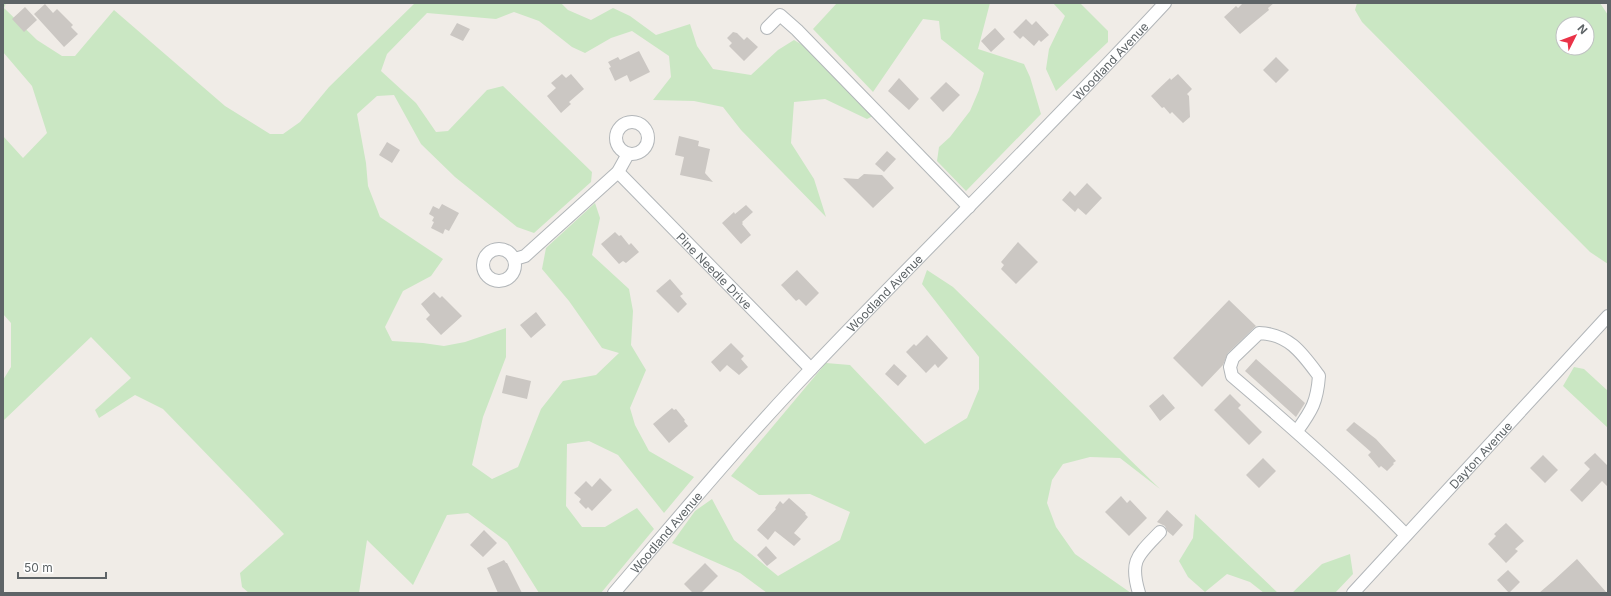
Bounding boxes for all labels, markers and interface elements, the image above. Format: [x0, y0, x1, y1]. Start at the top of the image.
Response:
north arrow [1555, 16, 1595, 56]
street label: Woodland Avenue [1070, 19, 1151, 103]
text: N [1574, 22, 1590, 37]
street label: Pine Needle Drive [674, 229, 755, 312]
street label: Woodland Avenue [843, 251, 926, 335]
street label: Dayton Avenue [1446, 418, 1515, 491]
street label: Woodland Avenue [627, 488, 705, 576]
scale bar [18, 554, 106, 580]
text: 50 m [24, 560, 53, 575]

